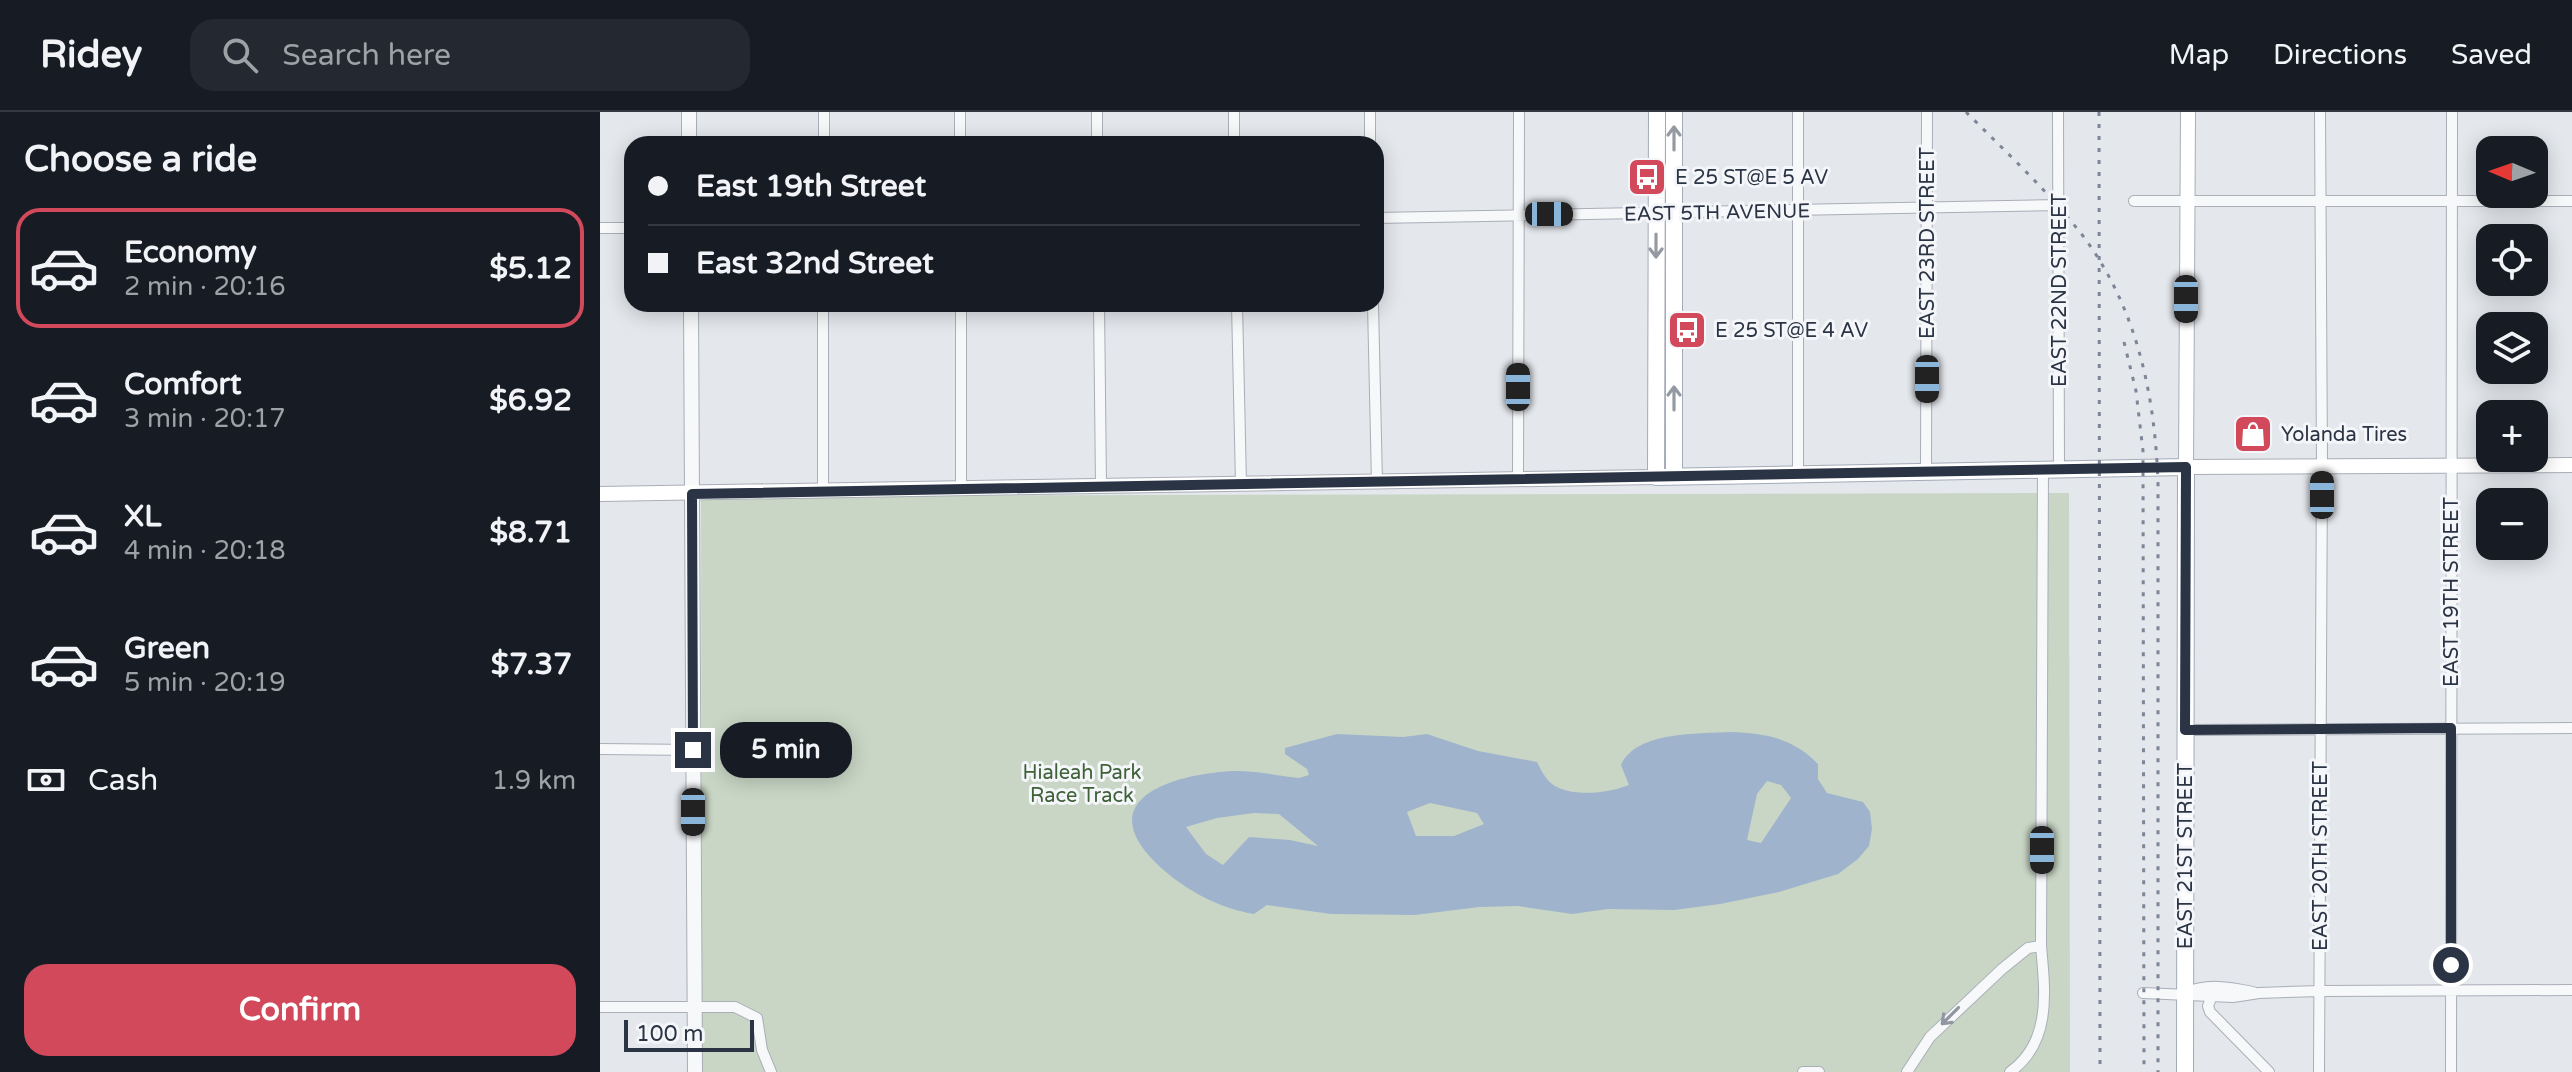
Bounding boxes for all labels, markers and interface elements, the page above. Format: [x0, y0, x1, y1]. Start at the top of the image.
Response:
search box [190, 19, 750, 91]
text: Ridey [40, 32, 142, 78]
icon: search [218, 33, 262, 77]
text: Search here [282, 37, 451, 74]
text: Map [2169, 38, 2229, 72]
text: Directions [2273, 38, 2407, 72]
text: Saved [2451, 38, 2532, 72]
one-way arrow [1666, 125, 1682, 152]
north arrow [2476, 136, 2548, 208]
map controls [2476, 136, 2548, 560]
text: Choose a ride [24, 138, 257, 181]
street label: EAST 23RD STREET [1916, 147, 1940, 339]
bus stop icon: E 25 ST@E 5 AV [1626, 156, 1668, 198]
place label: E 25 ST@E 5 AV [1675, 166, 1828, 190]
text: East 19th Street [696, 168, 926, 205]
street label: EAST 22ND STREET [2048, 193, 2072, 387]
street label: EAST 5TH AVENUE [1624, 199, 1810, 227]
car [1525, 202, 1573, 226]
button: locate [2476, 224, 2548, 296]
icon: car [28, 232, 100, 304]
one-way arrow [1648, 232, 1664, 259]
text: Economy [124, 234, 257, 271]
text: East 32nd Street [696, 245, 934, 282]
text: $5.12 [490, 250, 572, 287]
text: 2 min · 20:16 [124, 271, 286, 302]
car [2174, 275, 2198, 323]
bus stop icon: E 25 ST@E 4 AV [1666, 309, 1708, 351]
button: layers [2476, 312, 2548, 384]
place label: E 25 ST@E 4 AV [1715, 319, 1868, 343]
car [1915, 355, 1939, 403]
car [1506, 363, 1530, 411]
icon: car [28, 364, 100, 436]
text: Comfort [124, 366, 242, 403]
text: $6.92 [489, 382, 572, 419]
one-way arrow [1666, 385, 1682, 412]
button: + [2476, 400, 2548, 472]
text: 3 min · 20:17 [124, 403, 286, 434]
shop icon: Yolanda Tires [2232, 413, 2274, 455]
place label: Yolanda Tires [2281, 423, 2407, 447]
car [2310, 471, 2334, 519]
button: − [2476, 488, 2548, 560]
icon: car [28, 496, 100, 568]
street label: EAST 19TH STREET [2440, 497, 2464, 687]
text: XL [124, 498, 161, 535]
text: $8.71 [490, 514, 572, 551]
text: 4 min · 20:18 [124, 535, 286, 566]
icon: car [28, 628, 100, 700]
text: Green [124, 630, 210, 667]
text: $7.37 [491, 646, 572, 683]
text: 5 min · 20:19 [124, 667, 286, 698]
callout: 5 min [721, 722, 853, 778]
route end [675, 732, 711, 768]
text: 5 min [751, 734, 821, 765]
icon: cash [24, 758, 68, 802]
park label: Hialeah Park Race Track [1023, 761, 1141, 808]
street label: EAST 20TH STREET [2309, 761, 2333, 951]
text: Cash [88, 762, 158, 799]
street label: EAST 21ST STREET [2174, 763, 2198, 949]
text: 1.9 km [492, 765, 576, 796]
car [681, 788, 705, 836]
car [2030, 826, 2054, 874]
route start [2433, 947, 2469, 983]
button: Confirm [24, 964, 576, 1056]
one-way arrow [1940, 1007, 1960, 1026]
scale bar [624, 1016, 754, 1052]
text: 100 m [636, 1021, 703, 1047]

